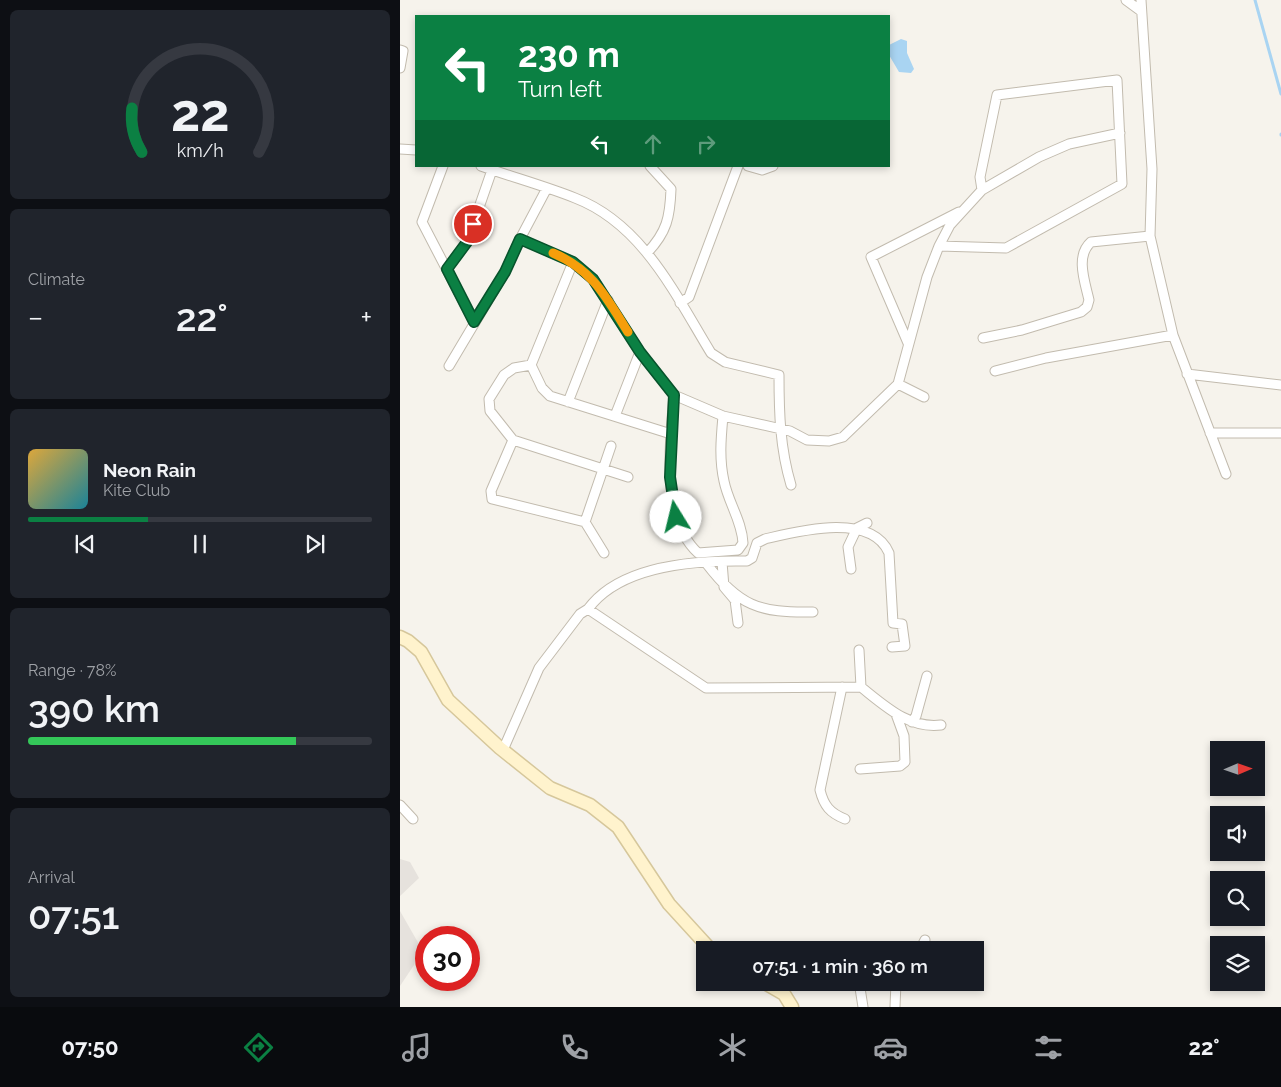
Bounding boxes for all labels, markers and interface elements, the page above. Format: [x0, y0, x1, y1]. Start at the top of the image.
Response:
text: 230 m [518, 34, 620, 75]
icon: left [435, 35, 500, 100]
text: Turn left [518, 76, 602, 102]
text: 22 [171, 82, 229, 143]
icon: left [586, 130, 614, 158]
icon: ahead [639, 130, 667, 158]
icon: right [692, 130, 720, 158]
text: km/h [176, 140, 224, 161]
pin [452, 203, 494, 245]
icon: arrive [459, 210, 487, 238]
text: Climate [28, 270, 85, 289]
text: 22° [176, 295, 228, 340]
text: − [28, 301, 43, 334]
text: + [360, 301, 372, 334]
text: Neon Rain [103, 459, 196, 481]
text: Kite Club [103, 481, 170, 500]
position arrow [649, 490, 701, 542]
icon: previous [71, 530, 99, 558]
icon: pause [186, 530, 214, 558]
icon: next [301, 530, 329, 558]
text: Range · 78% [28, 661, 116, 680]
text: 390 km [28, 686, 160, 731]
north arrow [1210, 741, 1265, 796]
map controls [1210, 741, 1265, 991]
button: sound [1210, 806, 1265, 861]
text: Arrival [28, 868, 75, 887]
button: search [1210, 871, 1265, 926]
text: 07:51 [28, 893, 119, 938]
speed limit sign: 30 [415, 926, 480, 991]
button: layers [1210, 936, 1265, 991]
text: 07:51 · 1 min · 360 m [752, 955, 928, 977]
icon: directions [241, 1030, 276, 1065]
icon: music [399, 1030, 434, 1065]
icon: phone [557, 1030, 592, 1065]
icon: climate [715, 1030, 750, 1065]
icon: car [873, 1030, 908, 1065]
icon: filters [1031, 1030, 1066, 1065]
text: 07:50 [61, 1034, 118, 1060]
text: 22° [1189, 1034, 1220, 1060]

